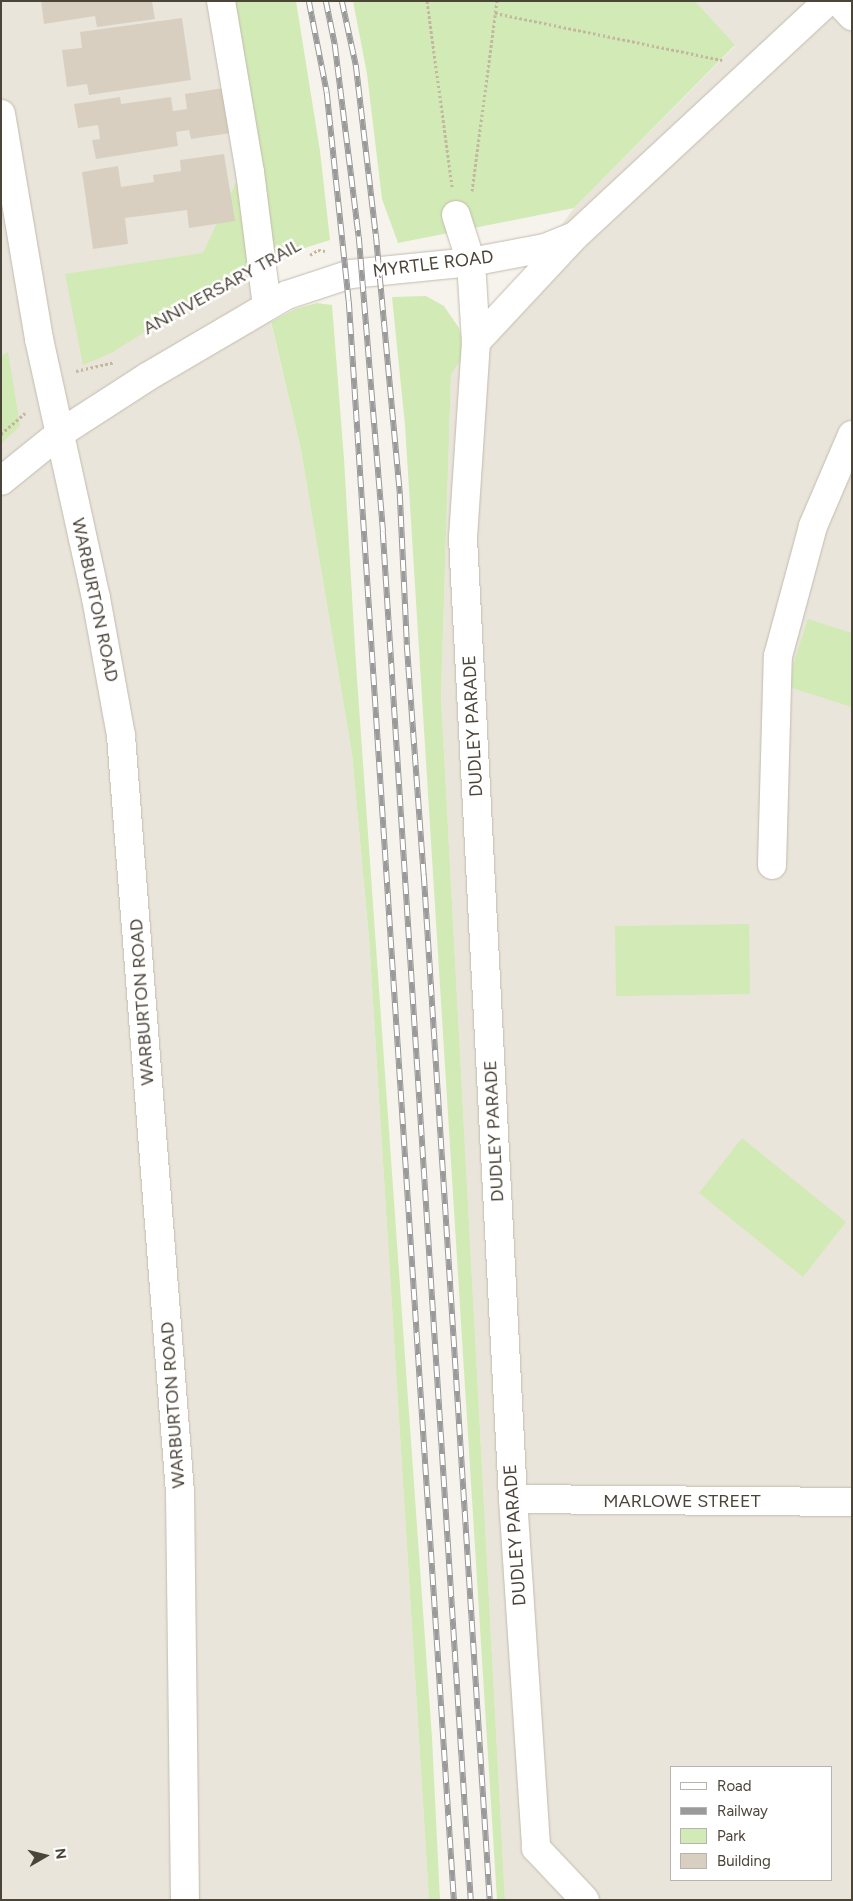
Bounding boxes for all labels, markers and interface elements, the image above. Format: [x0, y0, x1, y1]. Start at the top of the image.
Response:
street label: ANNIVERSARY TRAIL [139, 235, 305, 339]
street label: MYRTLE ROAD [371, 246, 495, 282]
street label: WARBURTON ROAD [67, 516, 123, 684]
street label: DUDLEY PARADE [458, 655, 488, 797]
street label: WARBURTON ROAD [125, 918, 159, 1086]
street label: DUDLEY PARADE [479, 1060, 509, 1202]
street label: WARBURTON ROAD [156, 1321, 190, 1489]
street label: DUDLEY PARADE [499, 1463, 531, 1607]
street label: MARLOWE STREET [603, 1490, 761, 1512]
legend [670, 1766, 833, 1881]
text: Road [717, 1777, 752, 1795]
text: Railway [717, 1802, 768, 1820]
text: Park [717, 1827, 746, 1845]
north arrow [20, 1831, 70, 1881]
text: N [51, 1847, 70, 1860]
text: Building [717, 1852, 771, 1870]

